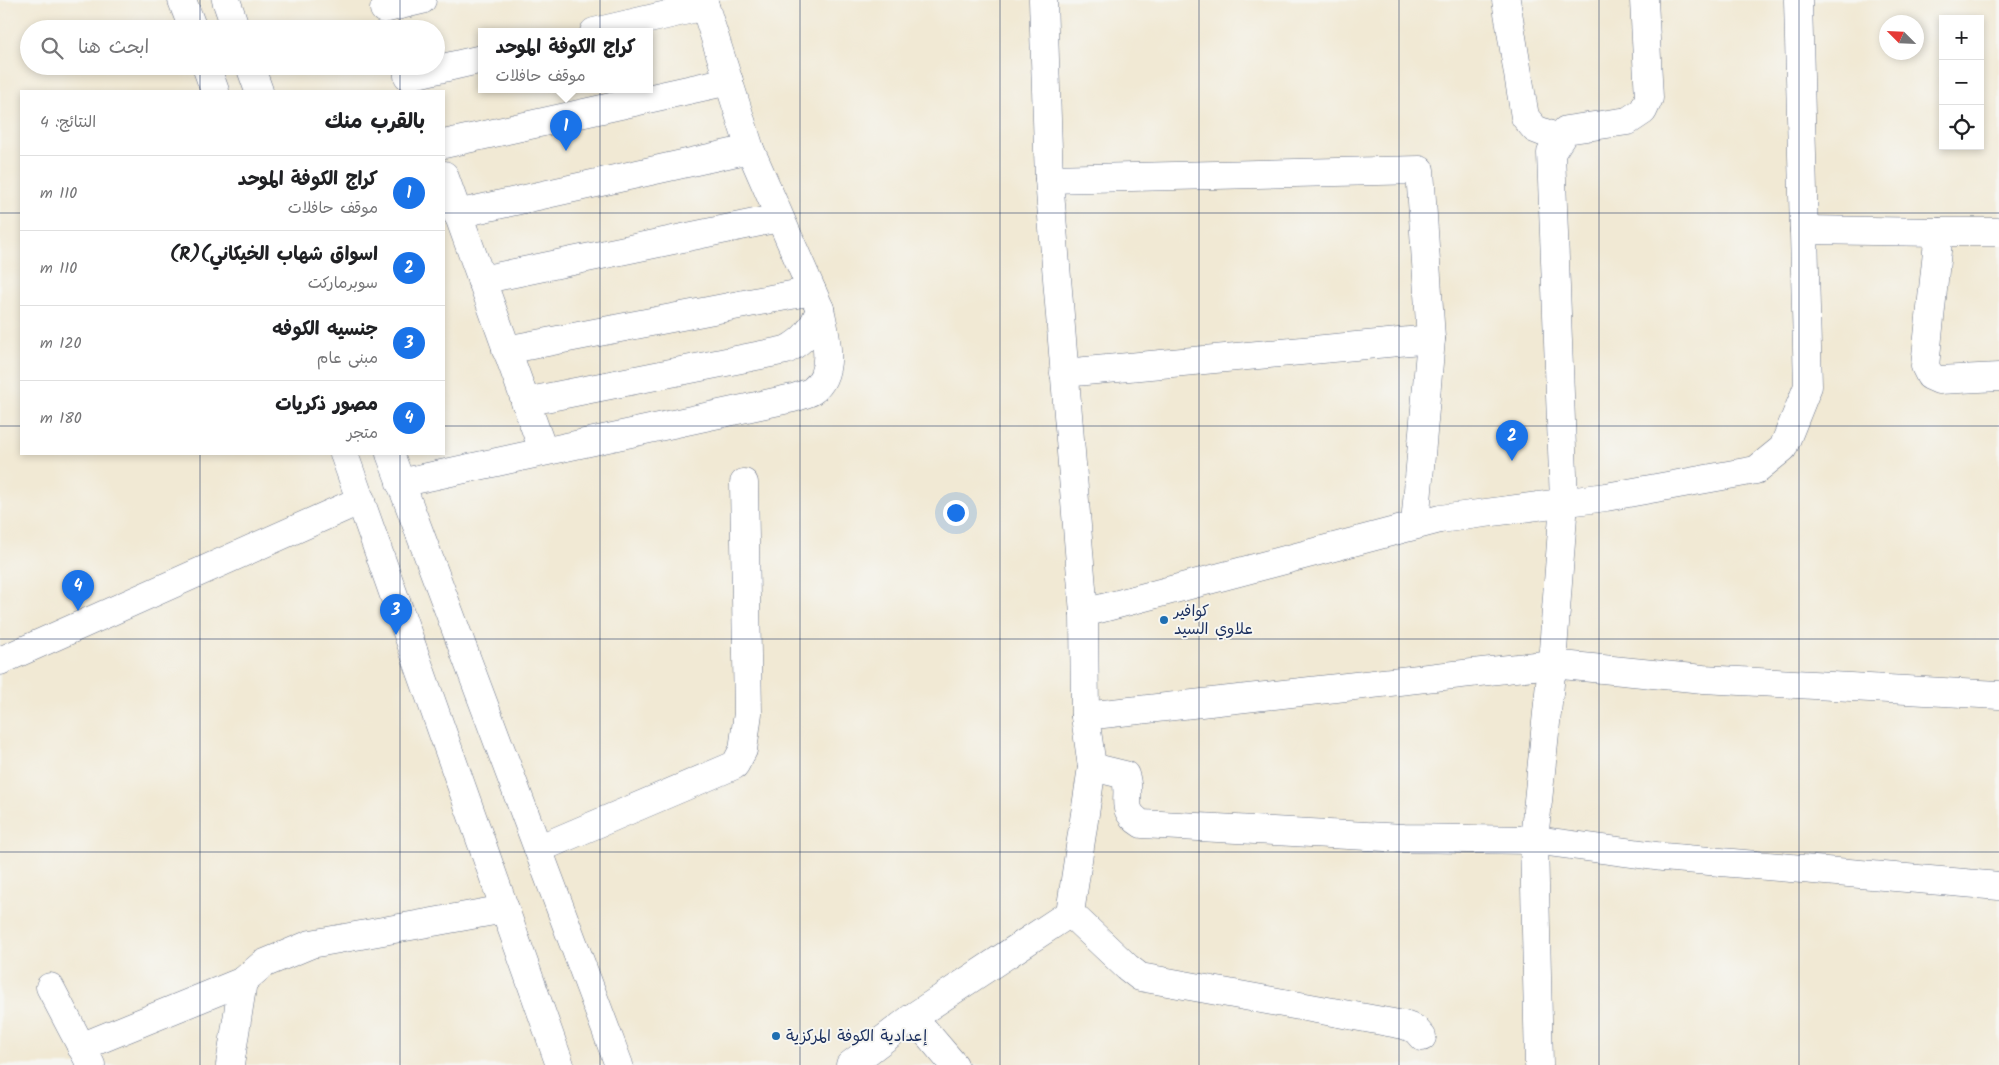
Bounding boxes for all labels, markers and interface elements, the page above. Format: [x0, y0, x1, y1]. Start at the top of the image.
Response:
north arrow [1879, 15, 1924, 60]
map controls [1939, 15, 1984, 150]
button: + [1939, 15, 1984, 60]
search box [20, 20, 445, 75]
popup [478, 28, 653, 93]
text: ابحث هنا [78, 33, 149, 63]
text: كراج الكوفة الموحد [495, 33, 636, 63]
icon: search [38, 34, 66, 62]
button: − [1939, 60, 1984, 105]
text: موقف حافلات [495, 64, 586, 89]
button: locate [1939, 105, 1984, 150]
text: بالقرب منك [325, 106, 425, 139]
text: النتائج: 4 [40, 110, 96, 135]
pin: 1 [550, 110, 582, 151]
text: كراج الكوفة الموحد [238, 165, 378, 195]
text: 110 m [40, 181, 77, 206]
text: 1 [407, 181, 411, 206]
text: موقف حافلات [288, 196, 378, 221]
text: اسواق شهاب الخيكاني)(R) [170, 240, 378, 270]
text: 110 m [40, 256, 77, 281]
text: 2 [404, 256, 414, 281]
text: سوبرماركت [308, 271, 378, 296]
text: جنسيه الكوفه [272, 315, 378, 345]
text: 120 m [40, 331, 82, 356]
text: 3 [405, 331, 413, 356]
text: مبنى عام [317, 346, 378, 371]
text: مصور ذكريات [275, 390, 378, 420]
text: 180 m [40, 406, 82, 431]
text: 4 [405, 406, 413, 431]
pin: 2 [1496, 420, 1528, 461]
text: متجر [347, 421, 378, 446]
your location [943, 500, 969, 526]
pin: 4 [62, 570, 94, 611]
pin: 3 [380, 594, 412, 635]
place label: كوافير علاوي السيد [1172, 599, 1253, 642]
marker: كوافير علاوي السيد [1158, 614, 1170, 626]
place label: إعدادية الكوفة المركزية [786, 1024, 927, 1049]
marker: إعدادية الكوفة المركزية [770, 1030, 782, 1042]

